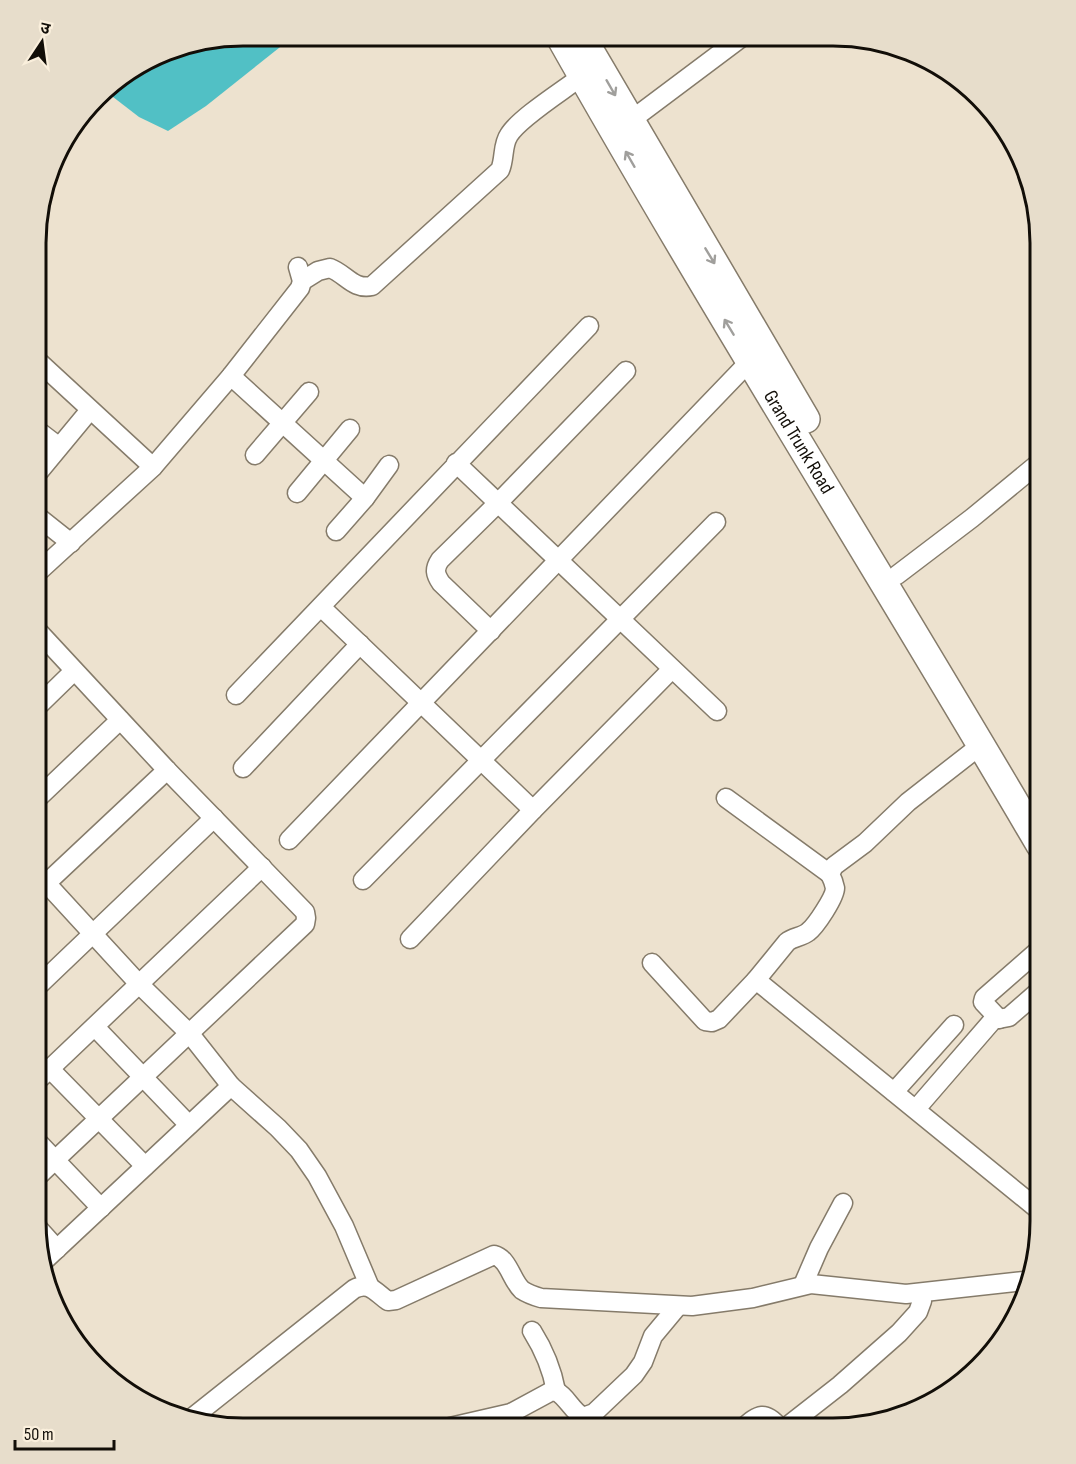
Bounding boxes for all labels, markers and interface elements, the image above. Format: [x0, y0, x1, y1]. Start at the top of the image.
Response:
north arrow [12, 12, 72, 72]
text: उ [38, 19, 52, 39]
one-way arrow [606, 78, 617, 96]
one-way arrow [624, 151, 636, 168]
one-way arrow [704, 247, 716, 264]
one-way arrow [723, 319, 735, 336]
street label: Grand Trunk Road [758, 386, 839, 498]
scale bar [15, 1413, 114, 1451]
text: 50 m [24, 1424, 54, 1445]

